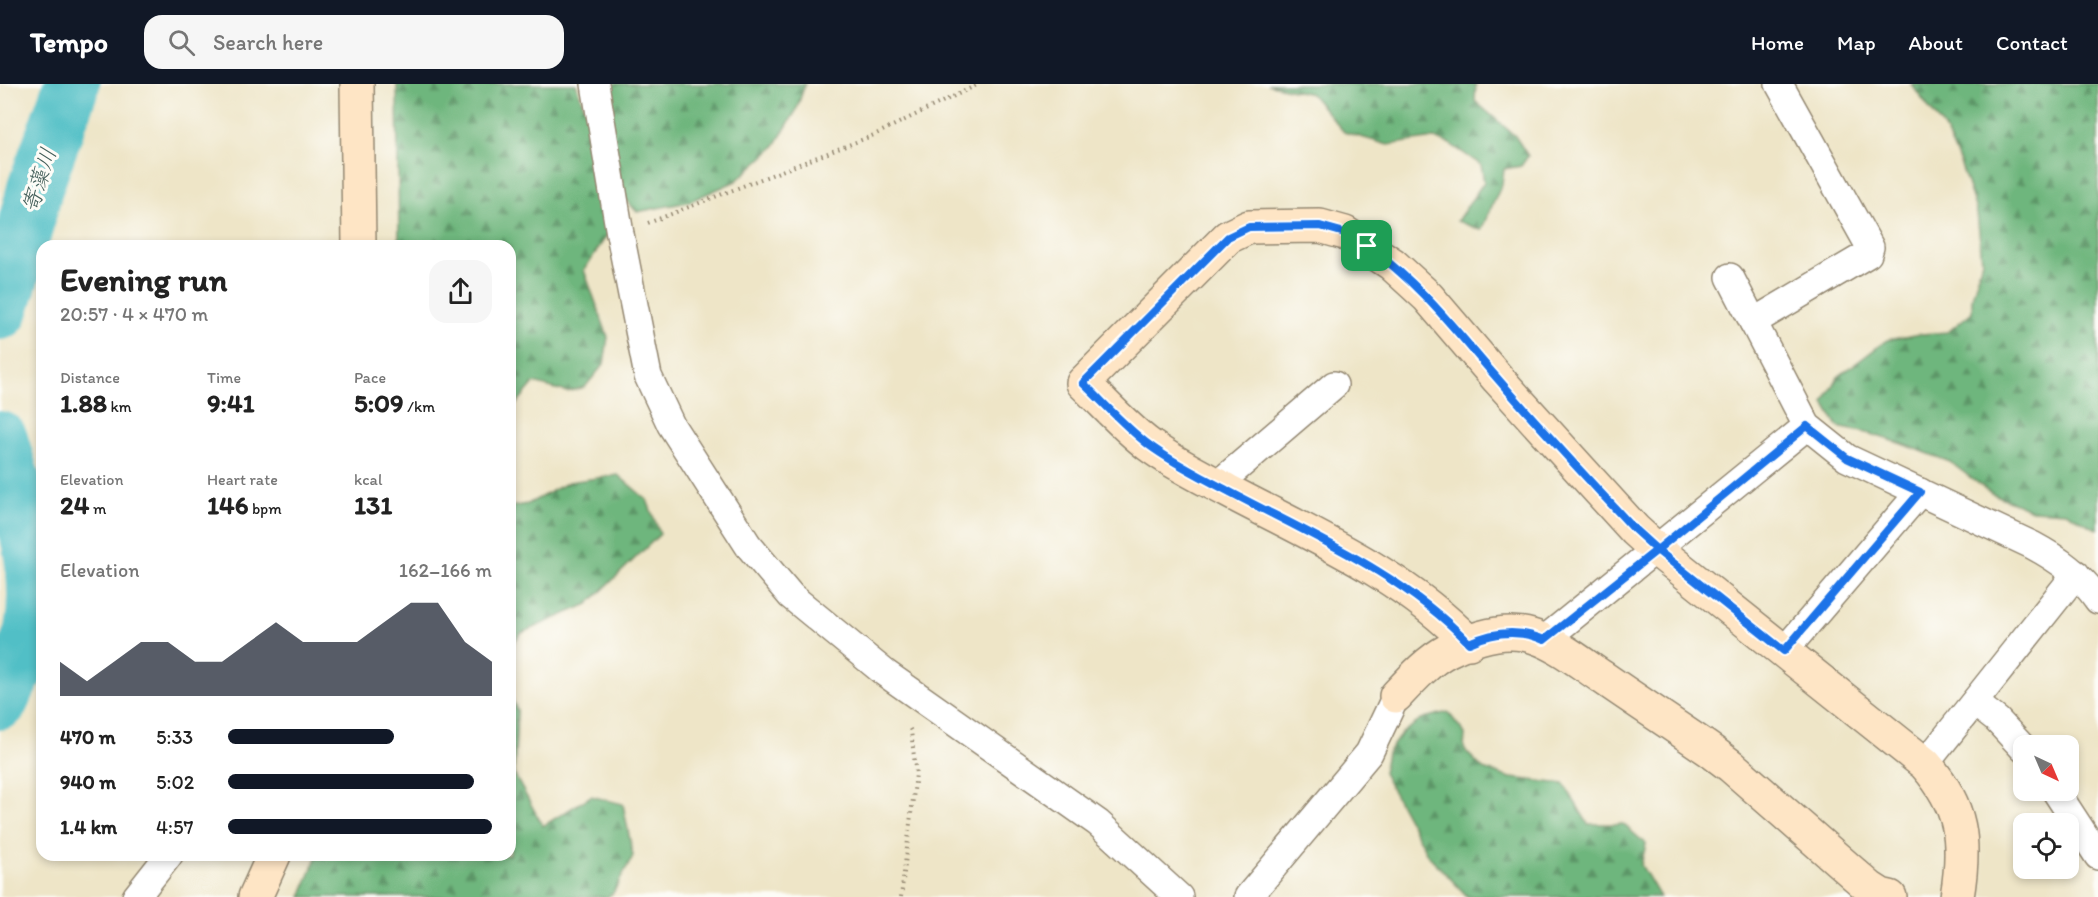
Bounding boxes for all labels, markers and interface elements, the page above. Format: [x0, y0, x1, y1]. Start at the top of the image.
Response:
search box [144, 15, 564, 69]
text: Tempo [30, 25, 108, 59]
icon: search [165, 26, 198, 59]
text: Search here [213, 29, 323, 56]
text: Home [1751, 30, 1804, 55]
text: Map [1837, 30, 1876, 55]
text: About [1909, 30, 1963, 55]
text: Contact [1996, 30, 2068, 55]
water label: 寄藻川 [16, 144, 62, 216]
pin [1341, 220, 1392, 271]
icon: arrive [1350, 229, 1383, 262]
text: Evening run [60, 260, 227, 299]
button: share [429, 260, 492, 323]
text: 20:57 · 4 × 470 m [60, 302, 208, 326]
text: Distance [60, 368, 120, 387]
text: Time [207, 368, 241, 387]
text: Pace [354, 368, 386, 387]
text: 1.88 [60, 387, 107, 419]
text: 9:41 [207, 387, 255, 419]
text: 5:09 [354, 387, 404, 419]
text: km [107, 397, 132, 416]
text: /km [404, 397, 435, 416]
text: Elevation [60, 470, 124, 489]
text: Heart rate [207, 470, 278, 489]
text: kcal [354, 470, 382, 489]
text: 24 [60, 489, 89, 521]
text: 146 [207, 489, 248, 521]
text: 131 [354, 489, 392, 521]
text: m [89, 499, 106, 518]
text: bpm [248, 499, 282, 518]
text: Elevation [60, 558, 139, 582]
text: 162–166 m [399, 558, 492, 582]
text: 470 m [60, 725, 116, 749]
text: 5:33 [156, 725, 193, 749]
north arrow [2013, 735, 2079, 801]
map controls [2013, 735, 2079, 879]
text: 940 m [60, 770, 116, 794]
text: 5:02 [156, 770, 194, 794]
button: locate [2013, 813, 2079, 879]
text: 1.4 km [60, 815, 117, 839]
text: 4:57 [156, 815, 193, 839]

